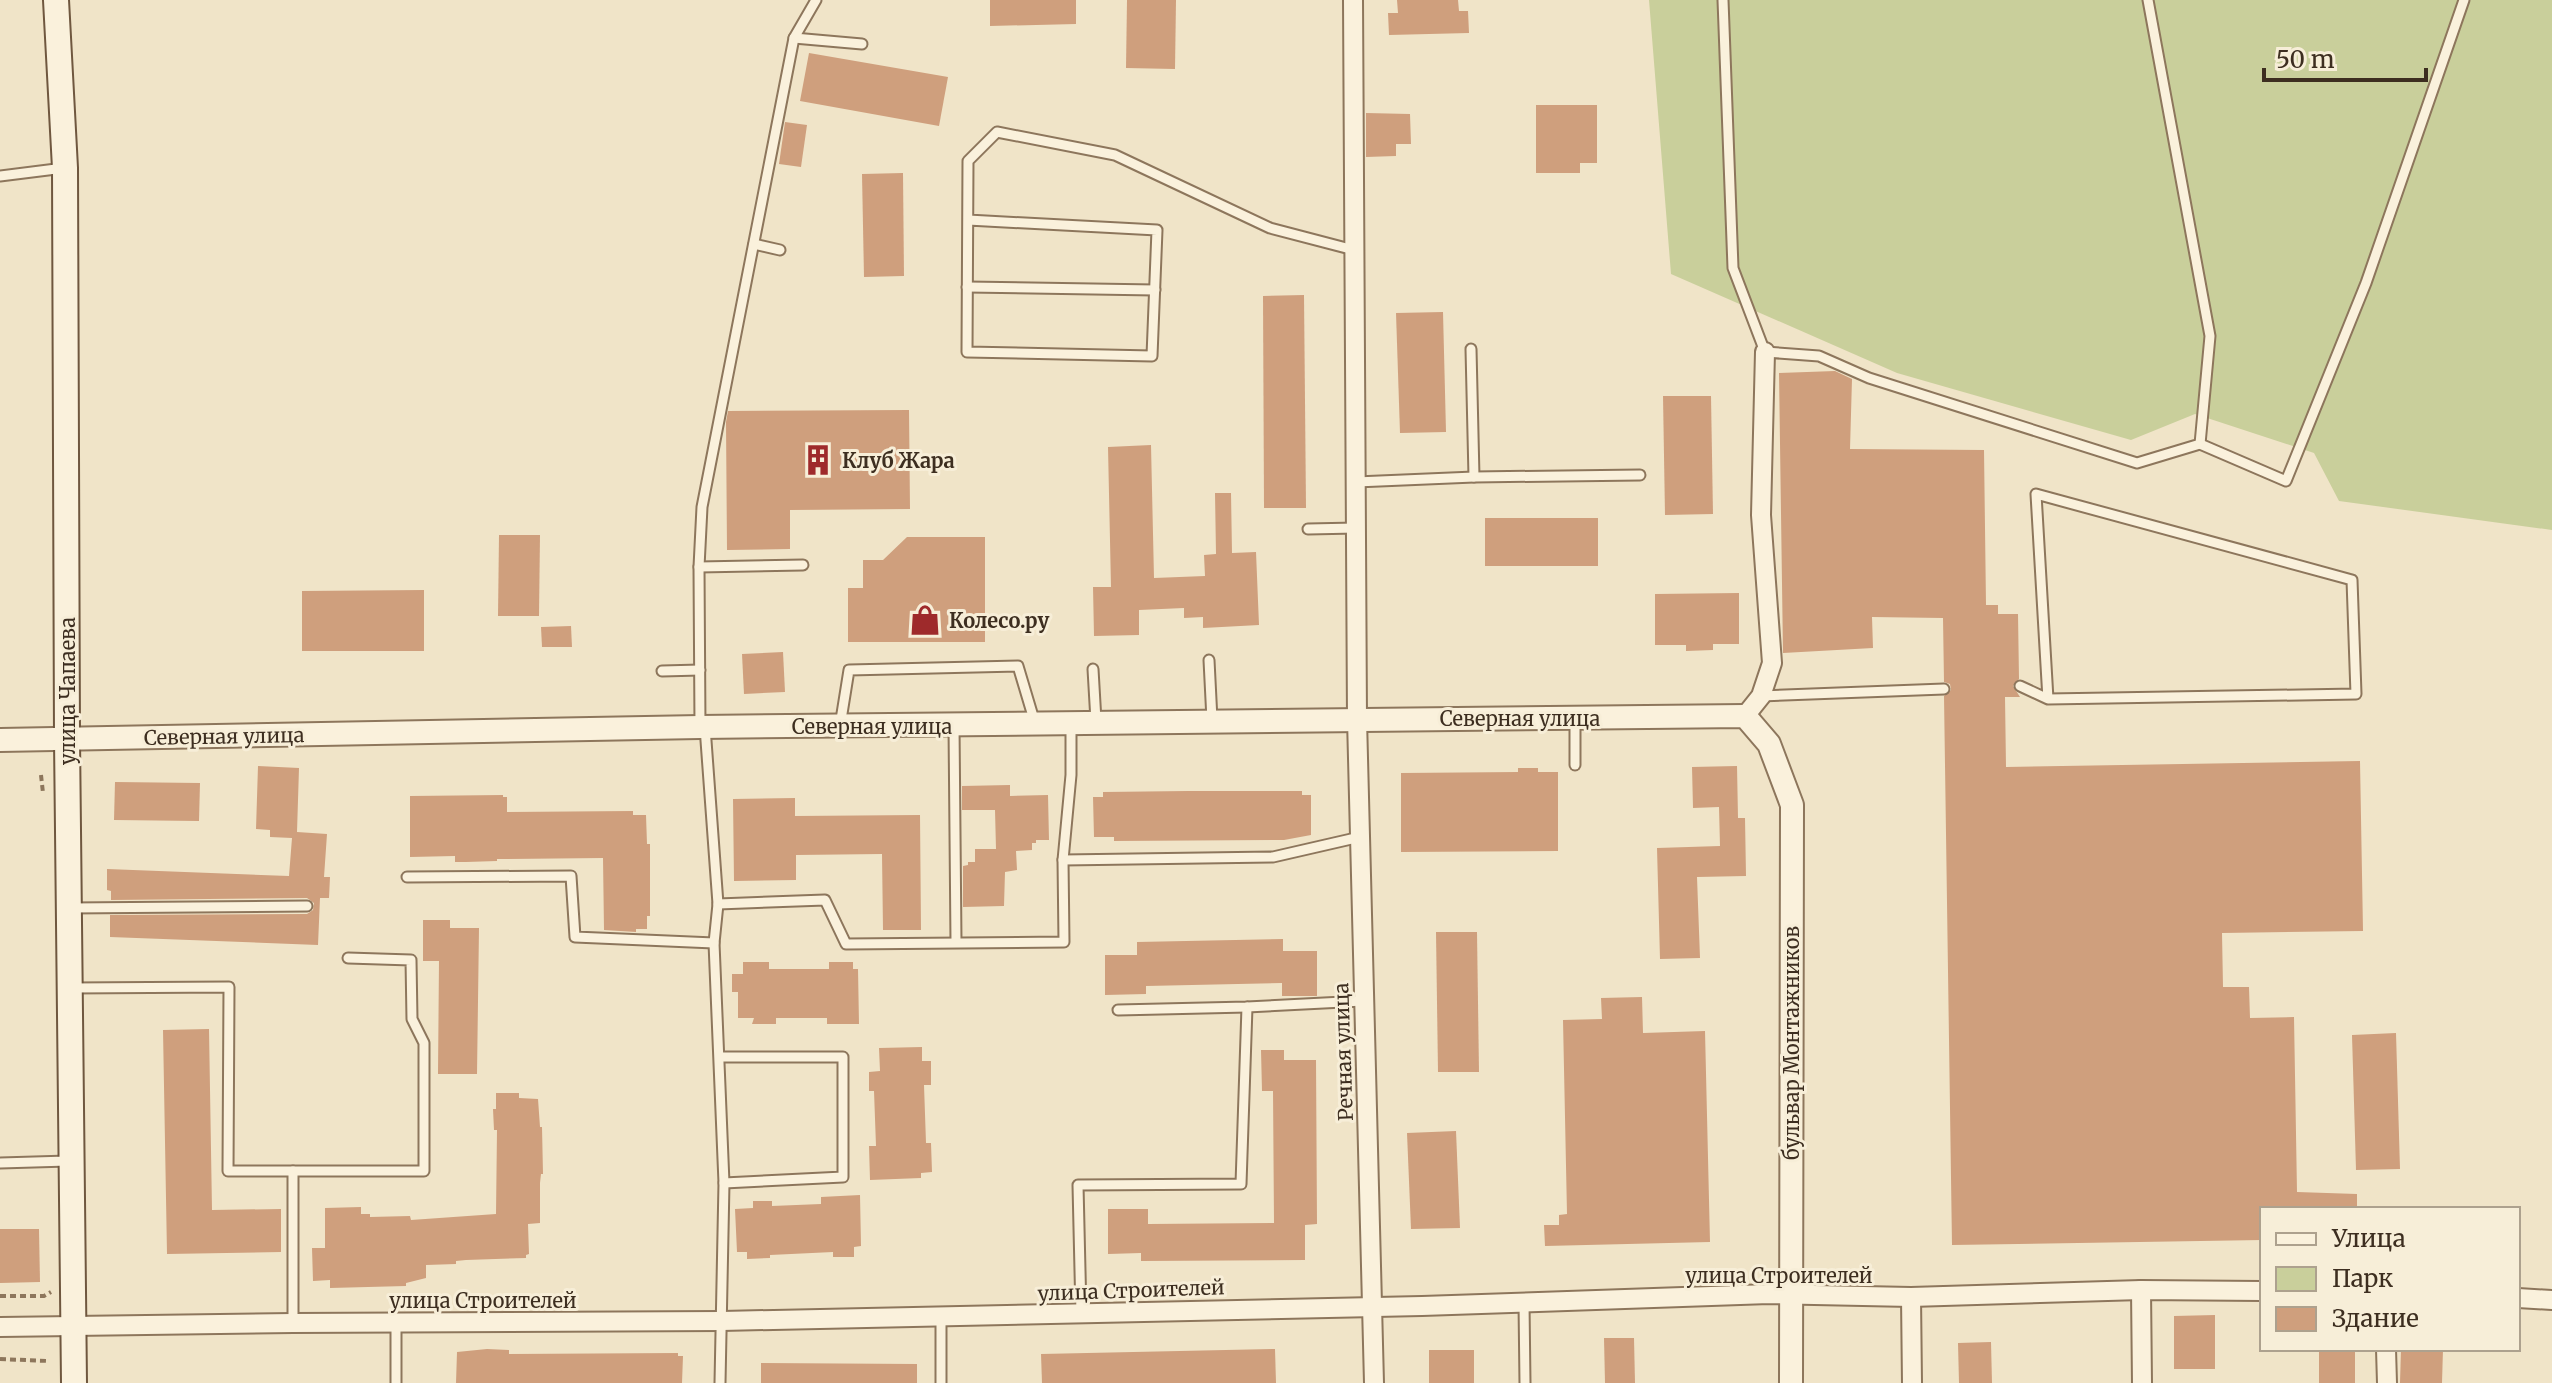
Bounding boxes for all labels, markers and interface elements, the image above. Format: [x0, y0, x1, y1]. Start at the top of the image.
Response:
scale bar [2264, 32, 2426, 82]
text: 50 m [2276, 44, 2335, 75]
building icon: Клуб Жара [801, 443, 835, 477]
place label: Клуб Жара [842, 448, 955, 473]
shop icon: Колесо.ру [908, 603, 942, 637]
place label: Колесо.ру [949, 608, 1049, 633]
street label: улица Чапаева [55, 617, 80, 765]
street label: Северная улица [1440, 706, 1601, 731]
street label: Северная улица [792, 714, 953, 739]
street label: Северная улица [144, 722, 305, 750]
street label: бульвар Монтажников [1779, 926, 1804, 1160]
street label: Речная улица [1328, 982, 1358, 1122]
legend [2260, 1207, 2520, 1351]
text: Улица [2331, 1223, 2406, 1254]
street label: улица Строителей [1685, 1263, 1873, 1288]
text: Парк [2332, 1263, 2393, 1294]
street label: улица Строителей [1037, 1274, 1225, 1306]
street label: улица Строителей [389, 1288, 577, 1313]
text: Здание [2332, 1303, 2419, 1334]

